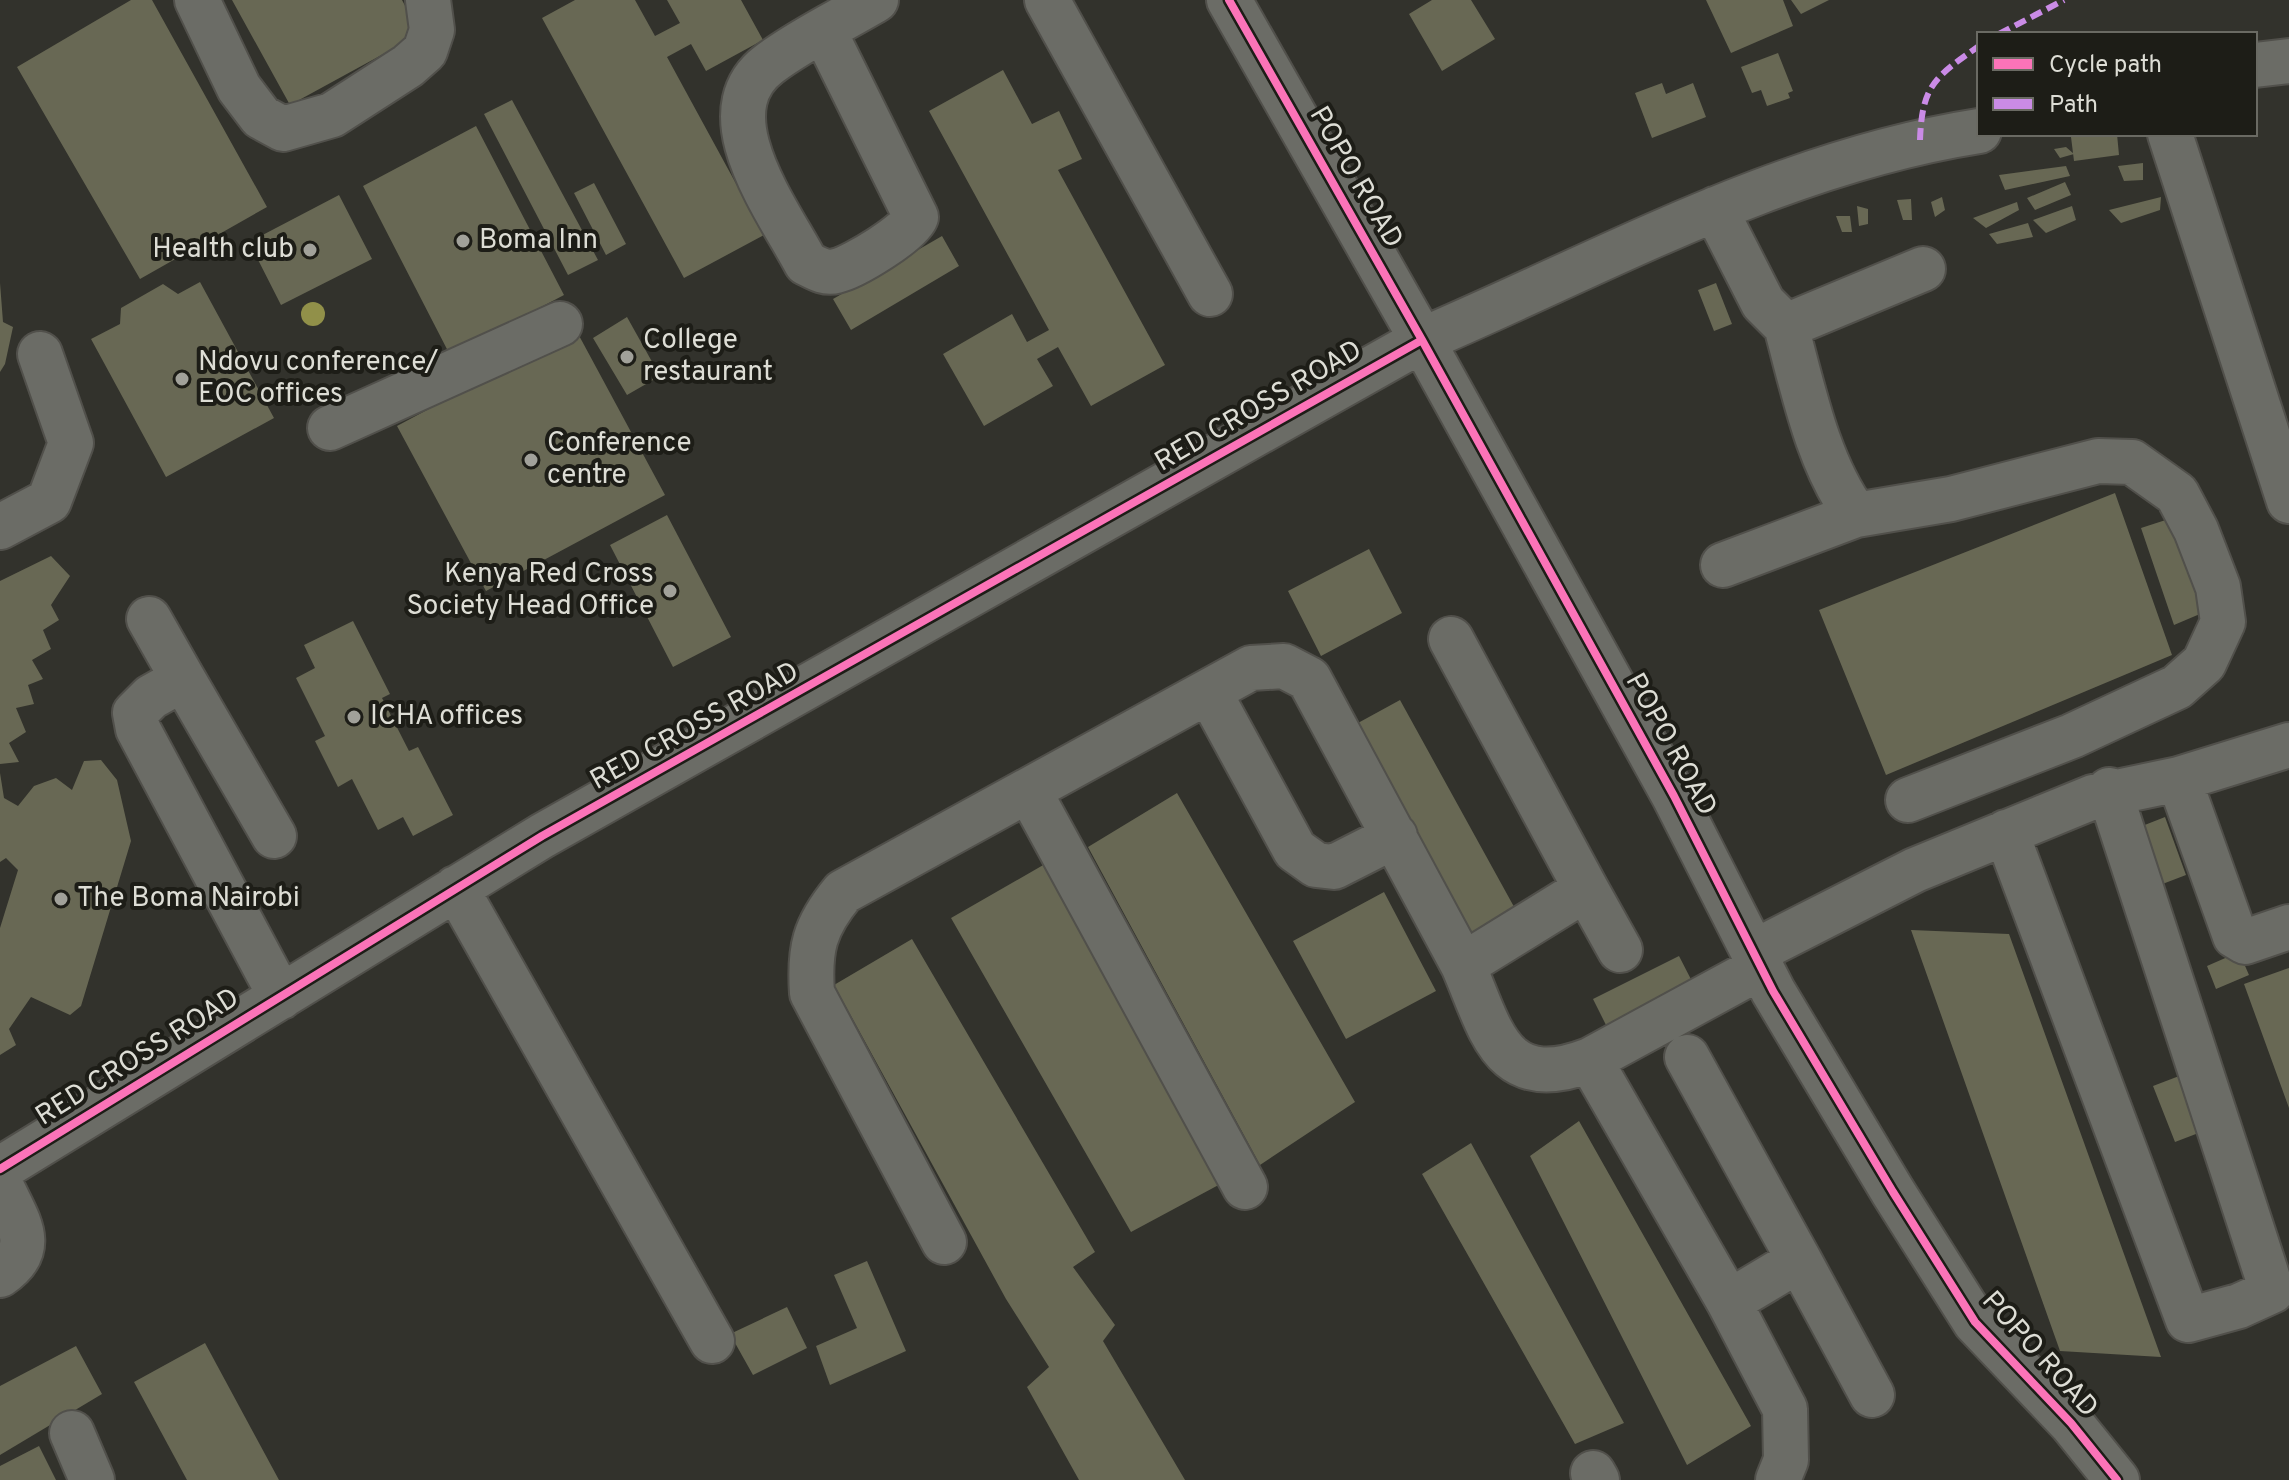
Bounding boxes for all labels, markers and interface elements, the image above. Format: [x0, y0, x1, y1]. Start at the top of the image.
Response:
legend [1977, 32, 2257, 136]
text: Cycle path [2049, 51, 2162, 81]
text: Path [2049, 91, 2098, 121]
street label: POPO ROAD [1300, 101, 1410, 255]
place label: Boma Inn [479, 223, 598, 259]
place label: Health club [152, 232, 294, 268]
marker: Boma Inn [454, 232, 472, 250]
marker: Health club [301, 241, 319, 259]
place label: College restaurant [643, 323, 773, 391]
street label: RED CROSS ROAD [1149, 333, 1369, 481]
place label: Ndovu conference/ EOC offices [198, 345, 439, 413]
marker: College restaurant [618, 348, 636, 366]
marker: Ndovu conference/ EOC offices [173, 370, 191, 388]
place label: Conference centre [547, 426, 691, 494]
marker: Conference centre [522, 451, 540, 469]
place label: Kenya Red Cross Society Head Office [407, 557, 654, 625]
marker: Kenya Red Cross Society Head Office [661, 582, 679, 600]
street label: RED CROSS ROAD [584, 655, 806, 799]
street label: POPO ROAD [1616, 667, 1724, 823]
place label: ICHA offices [370, 699, 523, 735]
marker: ICHA offices [345, 708, 363, 726]
place label: The Boma Nairobi [77, 881, 300, 917]
marker: The Boma Nairobi [52, 890, 70, 908]
street label: RED CROSS ROAD [30, 981, 246, 1135]
street label: POPO ROAD [1973, 1284, 2105, 1426]

